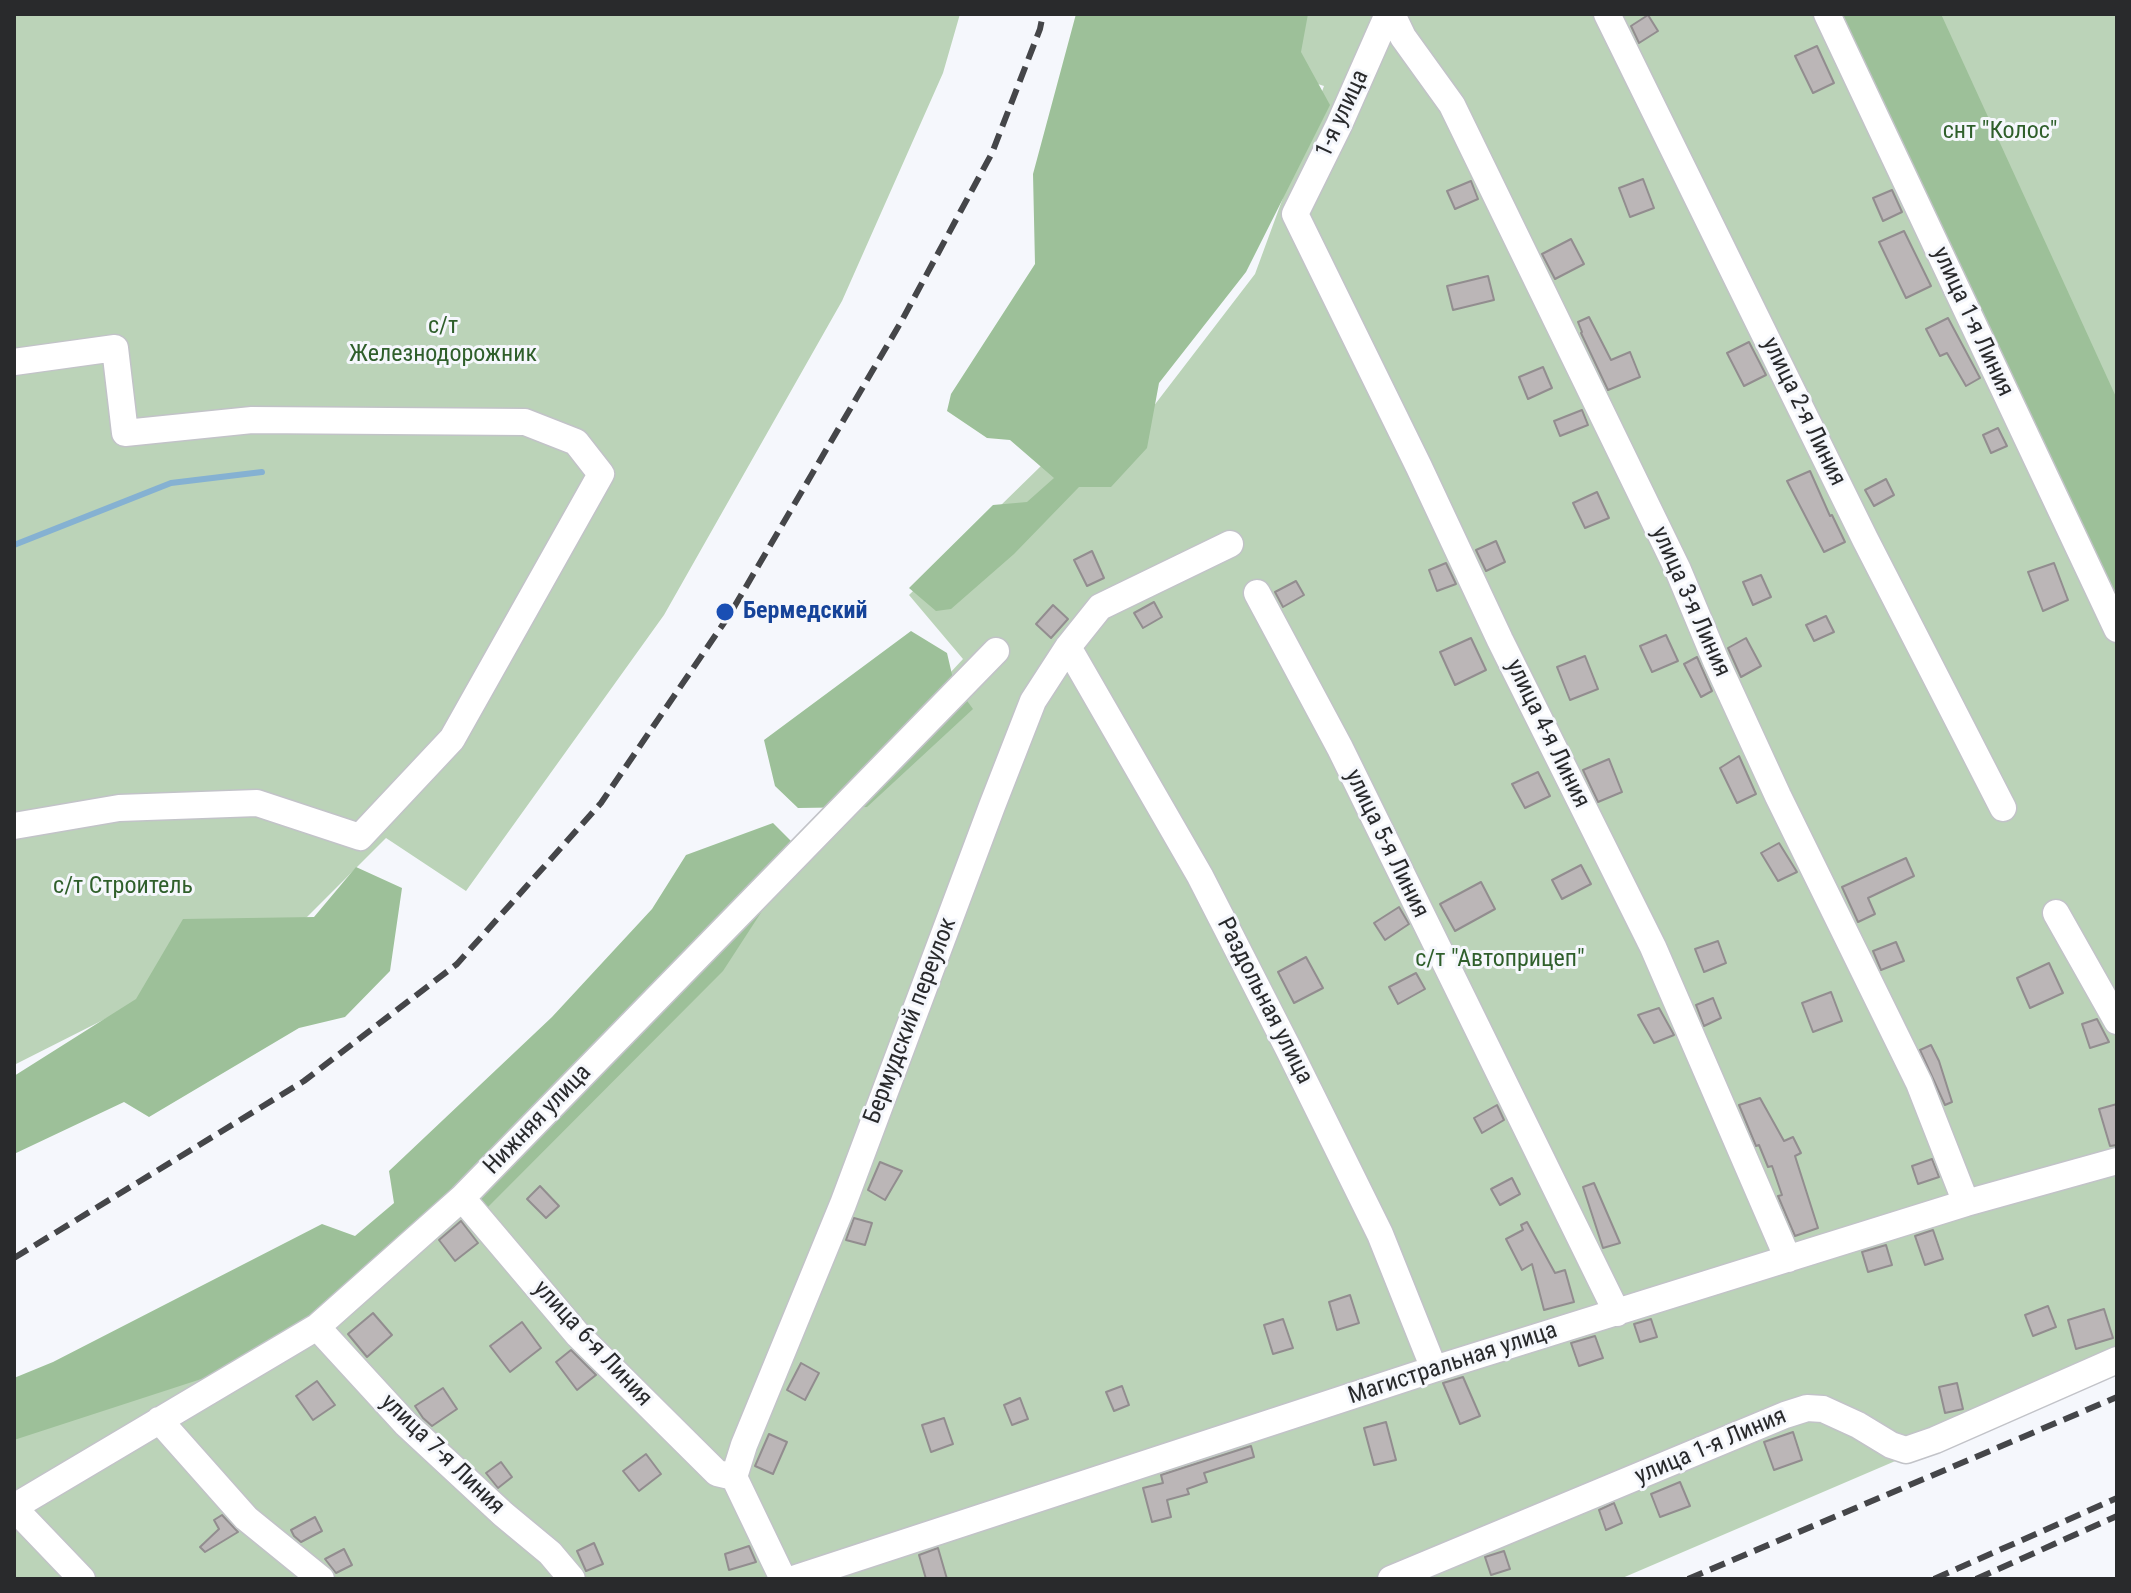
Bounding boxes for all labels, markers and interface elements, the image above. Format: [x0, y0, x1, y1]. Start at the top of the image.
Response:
street label: 1-я улица [1310, 66, 1376, 162]
park label: снт "Колос" [1943, 118, 2057, 146]
street label: улица 1-я Линия [1925, 243, 2019, 401]
park label: с/т Железнодорожник [349, 313, 537, 369]
street label: улица 2-я Линия [1755, 333, 1851, 491]
street label: улица 3-я Линия [1644, 522, 1736, 682]
place label: Бермедский [743, 598, 868, 626]
marker: Бермедский [714, 601, 736, 623]
street label: улица 4-я Линия [1499, 655, 1595, 813]
street label: улица 5-я Линия [1338, 765, 1434, 923]
park label: с/т Строитель [53, 873, 193, 901]
street label: Раздольная улица [1210, 913, 1318, 1089]
street label: Бермудский переулок [858, 914, 964, 1128]
park label: с/т "Автоприцеп" [1415, 946, 1585, 974]
street label: Нижняя улица [478, 1059, 598, 1181]
street label: улица 6-я Линия [526, 1275, 658, 1413]
street label: Магистральная улица [1345, 1317, 1561, 1411]
street label: улица 7-я Линия [374, 1389, 510, 1521]
street label: улица 1-я Линия [1631, 1402, 1791, 1492]

